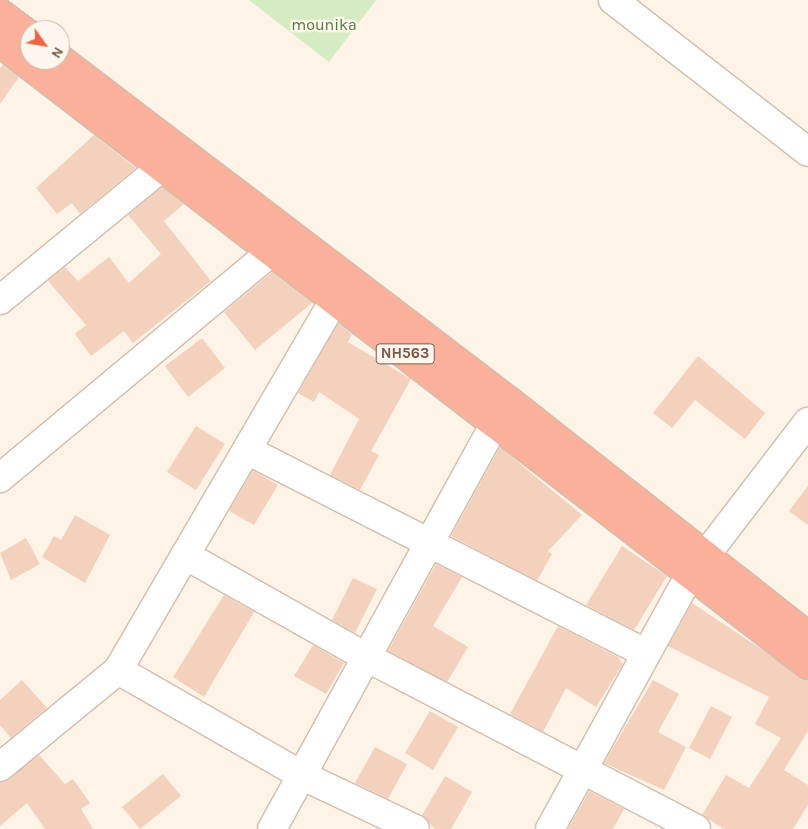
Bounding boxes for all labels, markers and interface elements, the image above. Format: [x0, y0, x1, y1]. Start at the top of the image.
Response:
park label: mounika [291, 15, 357, 35]
north arrow [20, 20, 70, 70]
text: N [47, 44, 67, 61]
road number: NH563 [375, 342, 435, 366]

